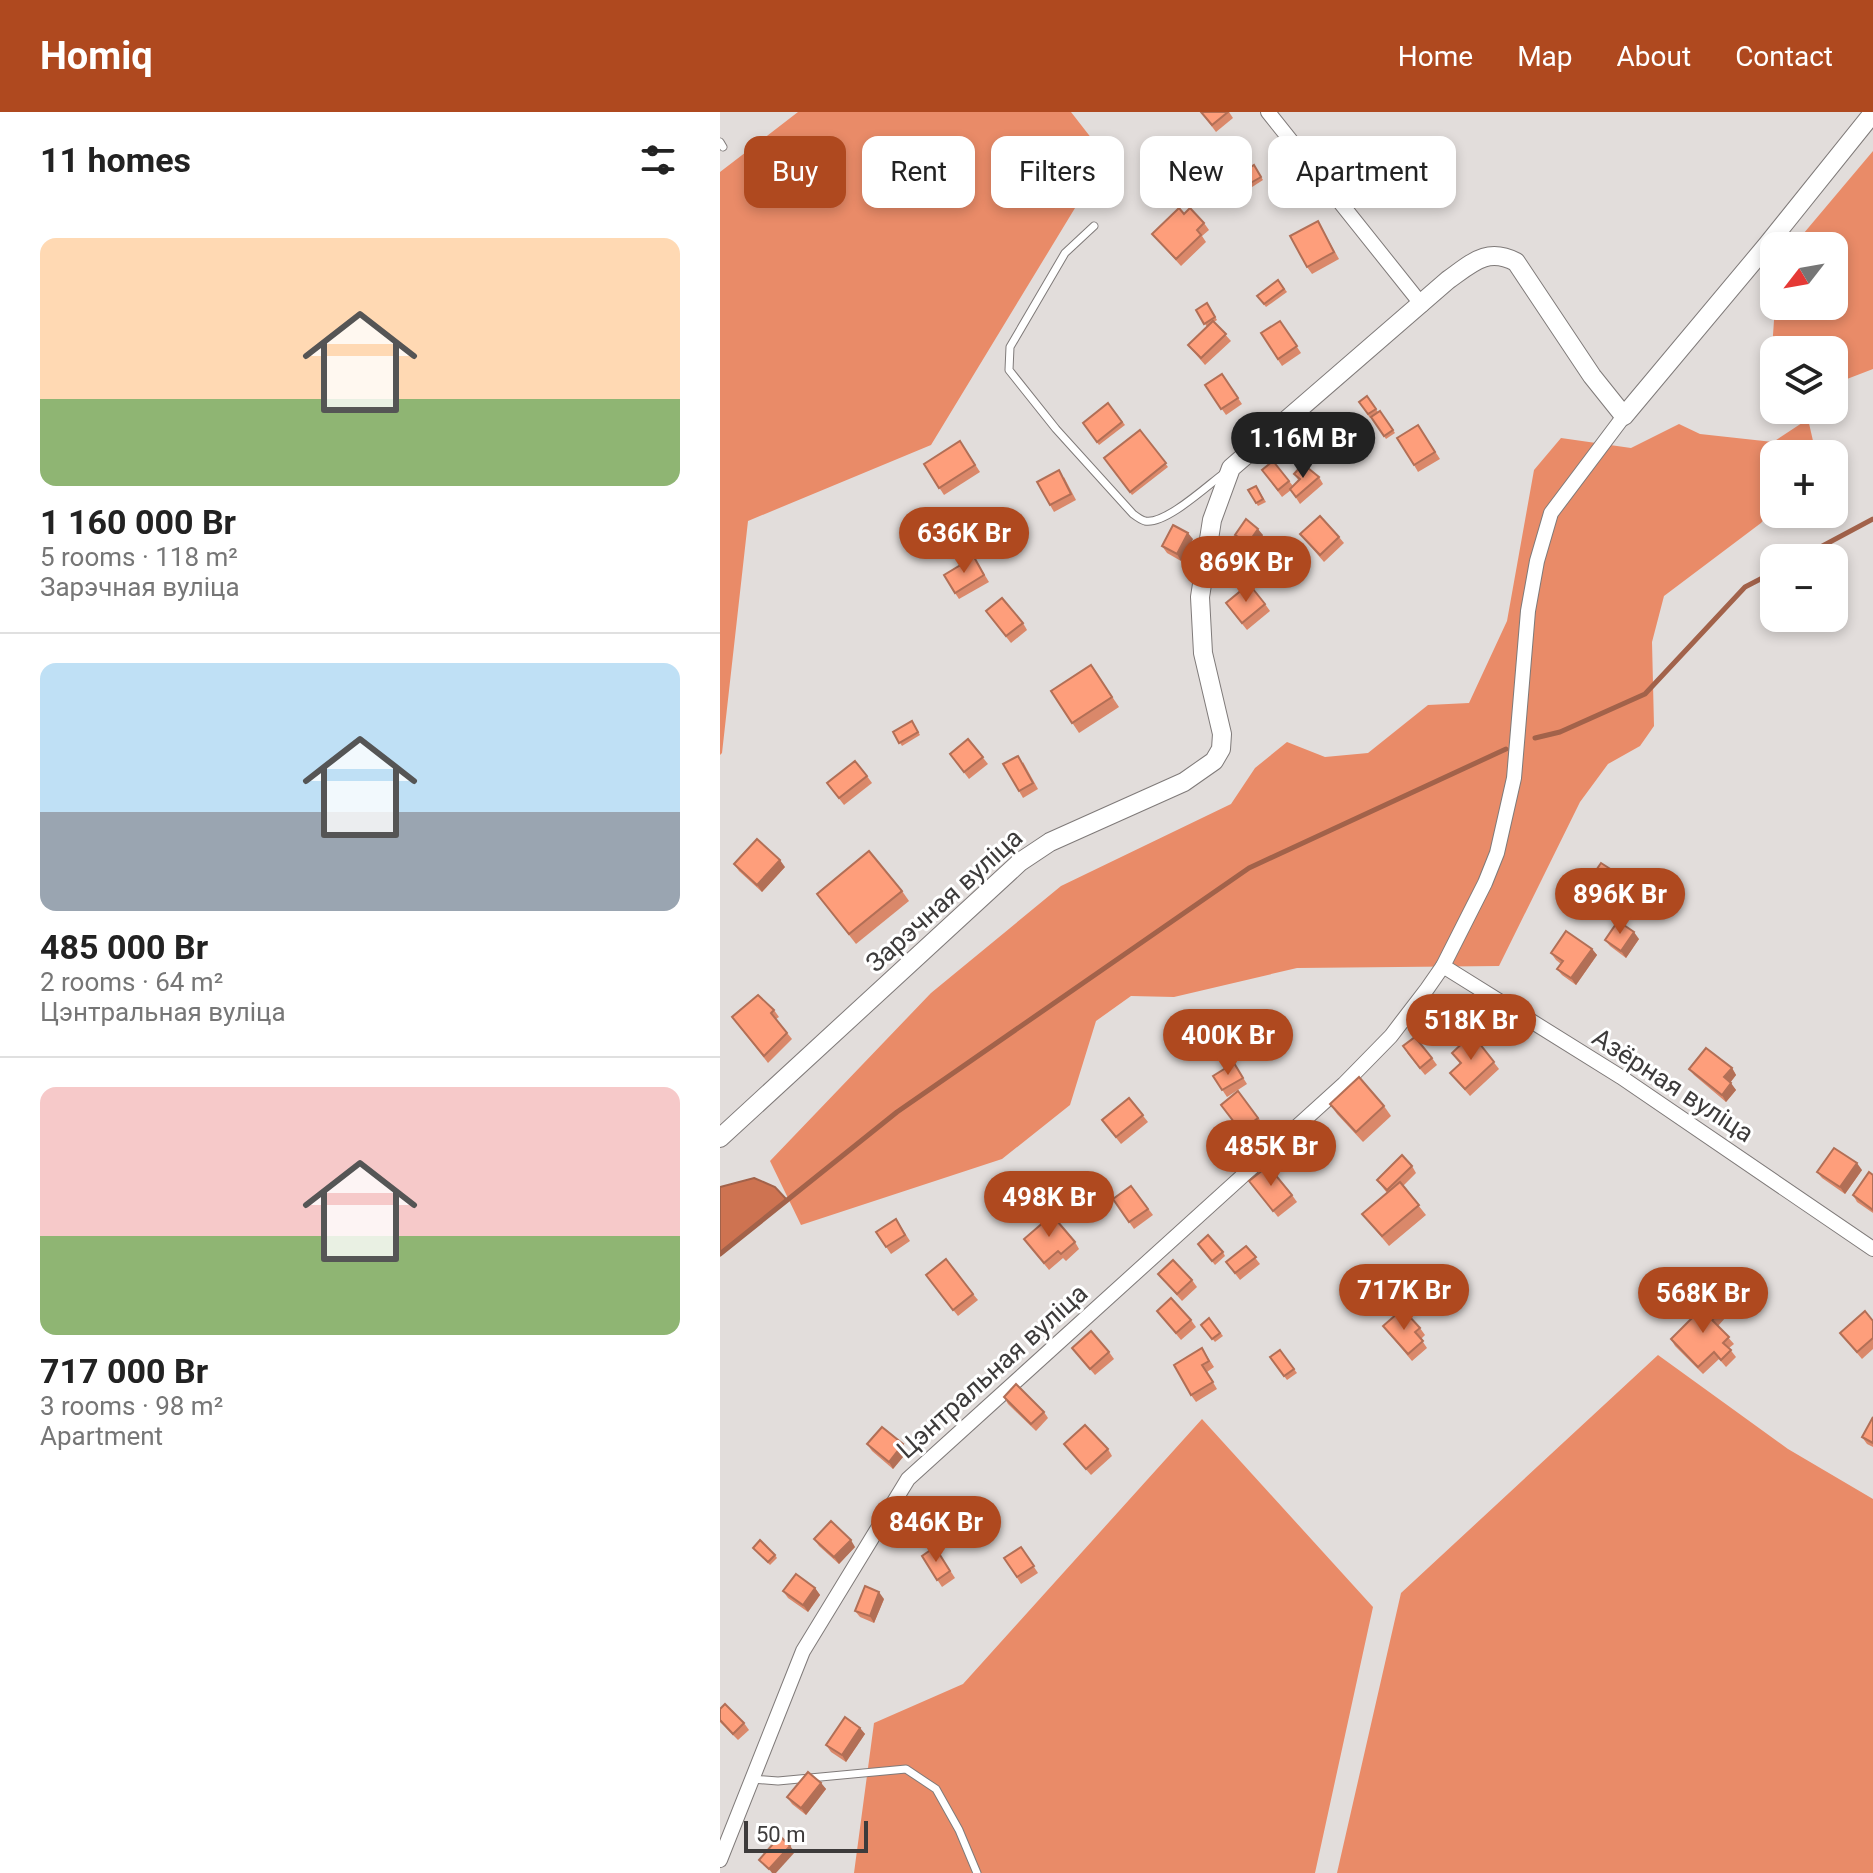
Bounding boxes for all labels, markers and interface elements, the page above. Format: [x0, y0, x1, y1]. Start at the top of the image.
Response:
text: Homiq [40, 34, 153, 78]
text: Home [1398, 40, 1473, 73]
text: Map [1517, 40, 1573, 73]
text: About [1617, 40, 1691, 73]
text: Contact [1735, 40, 1833, 73]
chip: Buy [744, 136, 846, 208]
chip: Rent [862, 136, 975, 208]
chip: Filters [991, 136, 1124, 208]
chip: New [1140, 136, 1252, 208]
chip: Apartment [1268, 136, 1456, 208]
icon: filters [636, 138, 680, 182]
text: 11 homes [40, 140, 191, 180]
north arrow [1760, 232, 1848, 320]
map controls [1760, 232, 1848, 632]
icon: home [288, 290, 432, 434]
button: layers [1760, 336, 1848, 424]
pin: 1.16M Br [1220, 412, 1386, 480]
text: 1.16M Br [1249, 423, 1357, 453]
button: + [1760, 440, 1848, 528]
text: 1 160 000 Br [40, 502, 236, 542]
pin: 636K Br [890, 507, 1038, 575]
text: 636K Br [917, 518, 1011, 548]
pin: 869K Br [1172, 536, 1320, 604]
text: 5 rooms · 118 m² [40, 542, 238, 572]
button: − [1760, 544, 1848, 632]
text: 869K Br [1199, 547, 1293, 577]
text: Зарэчная вуліца [40, 572, 240, 602]
icon: home [288, 715, 432, 859]
street label: Зарэчная вуліца [860, 822, 1028, 978]
pin: 896K Br [1546, 868, 1694, 936]
text: 896K Br [1573, 879, 1667, 909]
text: 485 000 Br [40, 927, 208, 967]
text: 2 rooms · 64 m² [40, 967, 223, 997]
pin: 518K Br [1397, 994, 1545, 1062]
text: Цэнтральная вуліца [40, 997, 286, 1027]
text: 518K Br [1424, 1005, 1518, 1035]
pin: 400K Br [1154, 1009, 1302, 1077]
text: 400K Br [1181, 1020, 1275, 1050]
street label: Азёрная вуліца [1587, 1022, 1759, 1148]
pin: 485K Br [1197, 1120, 1345, 1188]
text: 485K Br [1224, 1131, 1318, 1161]
icon: home [288, 1139, 432, 1283]
pin: 498K Br [975, 1171, 1123, 1239]
text: 498K Br [1002, 1182, 1096, 1212]
pin: 717K Br [1330, 1264, 1478, 1332]
pin: 568K Br [1629, 1267, 1777, 1335]
text: 717K Br [1357, 1275, 1451, 1305]
street label: Цэнтральная вуліца [891, 1278, 1093, 1464]
text: 568K Br [1656, 1278, 1750, 1308]
text: 717 000 Br [40, 1351, 208, 1391]
text: 3 rooms · 98 m² [40, 1391, 223, 1421]
text: Apartment [40, 1421, 163, 1451]
pin: 846K Br [862, 1496, 1010, 1564]
text: 846K Br [889, 1507, 983, 1537]
scale bar [744, 1817, 868, 1853]
text: 50 m [756, 1822, 805, 1847]

